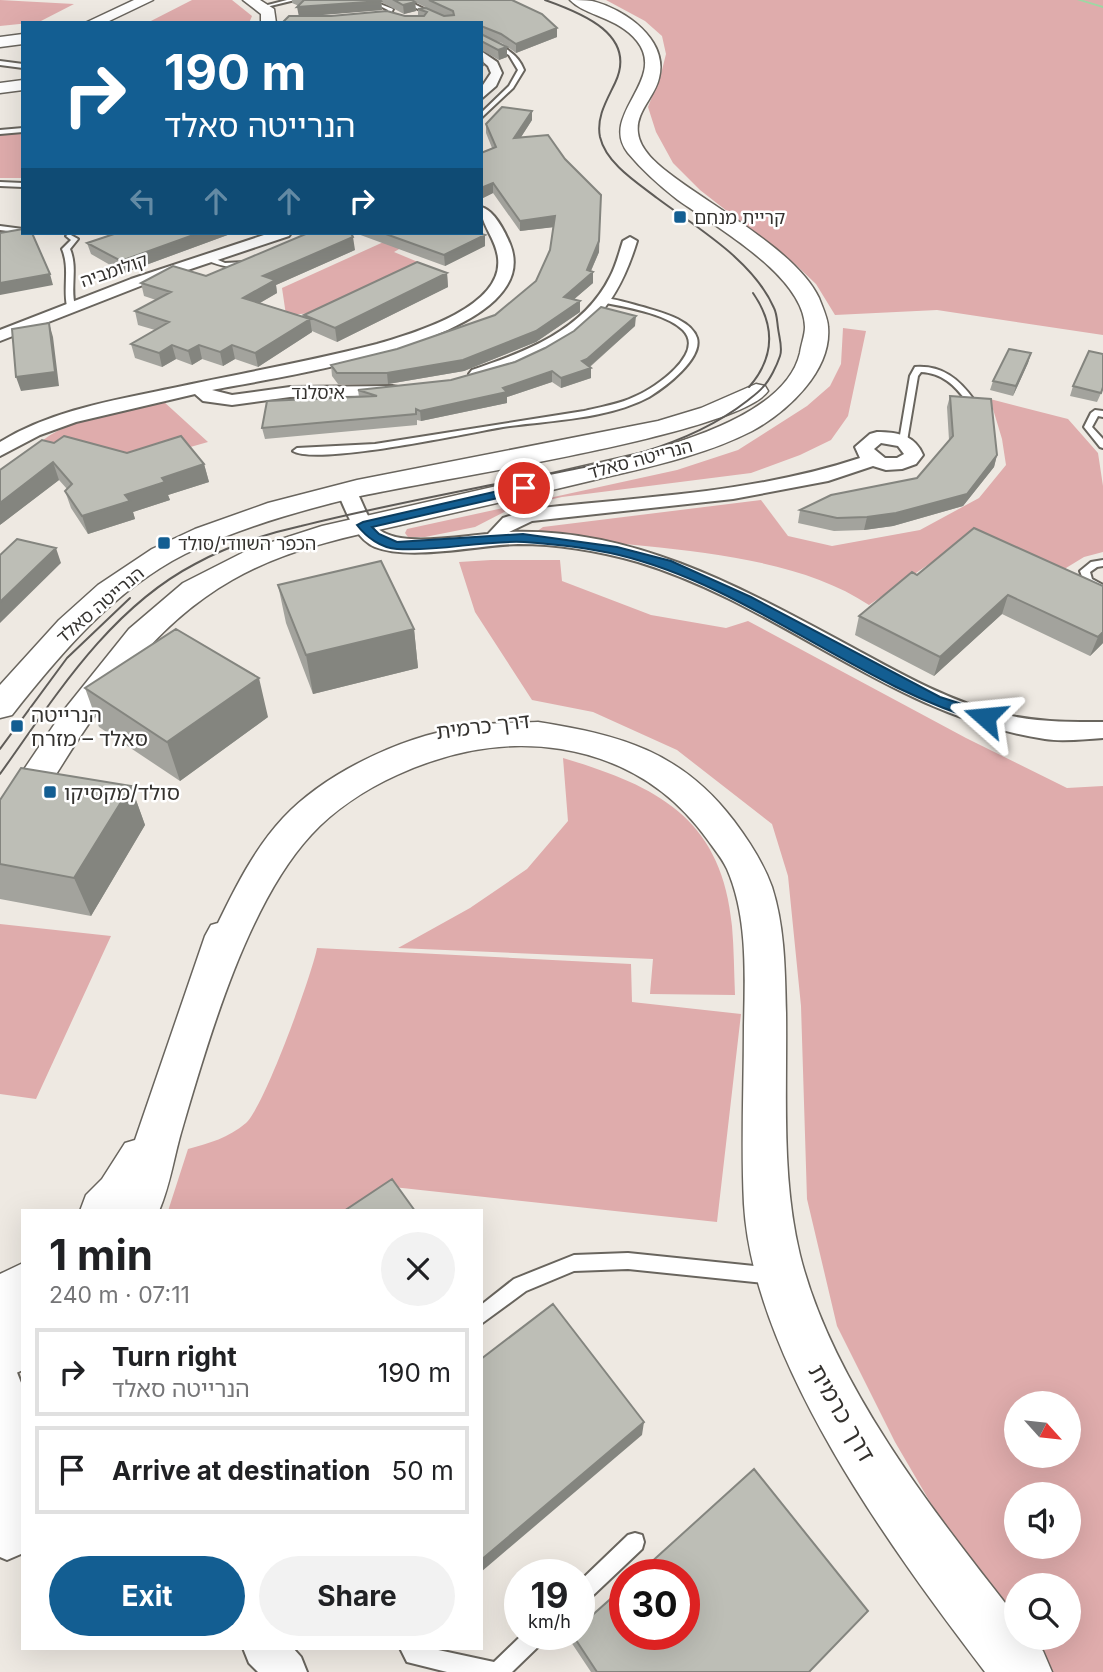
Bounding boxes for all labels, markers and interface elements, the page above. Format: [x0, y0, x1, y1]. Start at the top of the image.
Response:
text: 190 m [164, 43, 306, 102]
icon: right [49, 49, 140, 140]
text: הנרייטה סאלד [164, 106, 356, 145]
icon: left [124, 182, 162, 220]
icon: ahead [197, 182, 235, 220]
icon: ahead [270, 182, 308, 220]
icon: right [343, 182, 381, 220]
place label: קריית מנחם [694, 207, 785, 228]
marker: קריית מנחם [672, 209, 688, 225]
street label: קולומביה [78, 249, 150, 291]
street label: איסלנד [291, 382, 345, 403]
street label: הנרייטה סאלד [585, 435, 695, 483]
pin [494, 458, 554, 518]
icon: arrive [505, 469, 543, 507]
place label: הכפר השוודי/סולד [178, 533, 316, 554]
marker: הכפר השוודי/סולד [156, 535, 172, 551]
street label: הנרייטה סאלד [52, 562, 148, 648]
position arrow [948, 680, 1022, 754]
place label: הנרייטה סאלד – מזרח [31, 702, 148, 751]
street label: דרך כרמית [435, 708, 531, 744]
marker: הנרייטה סאלד – מזרח [9, 718, 25, 734]
place label: סולד/מקסיקו [64, 780, 180, 805]
marker: סולד/מקסיקו [42, 784, 58, 800]
text: 1 min [49, 1229, 153, 1280]
button: close [381, 1232, 455, 1306]
text: 240 m · 07:11 [49, 1281, 190, 1309]
text: Turn right [112, 1341, 237, 1372]
icon: right [53, 1353, 91, 1391]
text: 190 m [378, 1357, 451, 1388]
street label: דרך כרמית [802, 1359, 882, 1467]
text: הנרייטה סאלד [112, 1375, 250, 1403]
north arrow [1004, 1391, 1082, 1468]
map controls [1004, 1391, 1081, 1650]
icon: arrive [53, 1451, 91, 1489]
text: Arrive at destination [112, 1455, 371, 1486]
text: 50 m [392, 1455, 454, 1486]
button: sound [1004, 1482, 1081, 1559]
button: Exit [49, 1556, 245, 1636]
button: Share [259, 1556, 455, 1636]
speed limit sign: 30 [609, 1559, 700, 1650]
button: search [1004, 1573, 1081, 1650]
text: 19 [531, 1574, 568, 1616]
text: km/h [528, 1611, 571, 1632]

